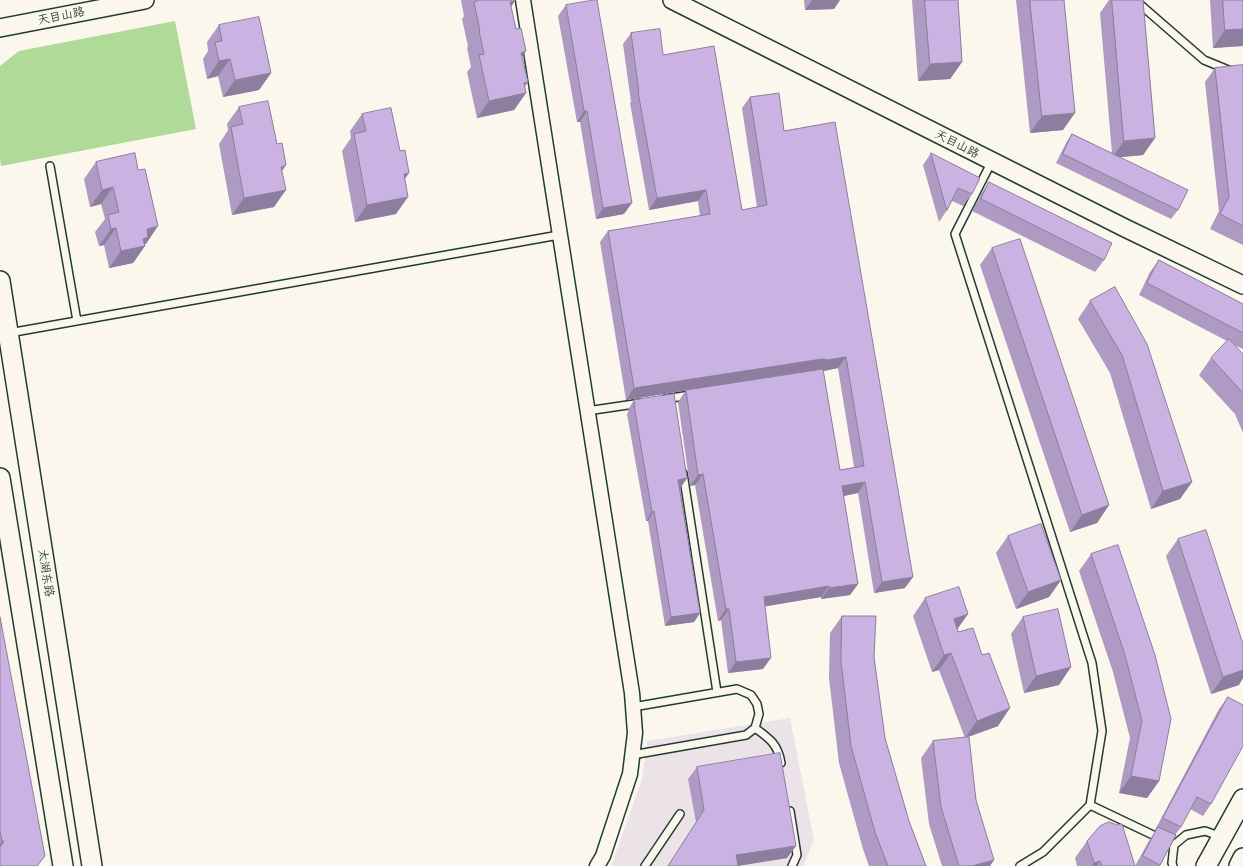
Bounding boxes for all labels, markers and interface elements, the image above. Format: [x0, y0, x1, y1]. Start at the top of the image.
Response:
street label: 天目山路 [36, 4, 86, 28]
street label: 天目山路 [932, 127, 982, 161]
street label: 太湖东路 [35, 548, 57, 598]

